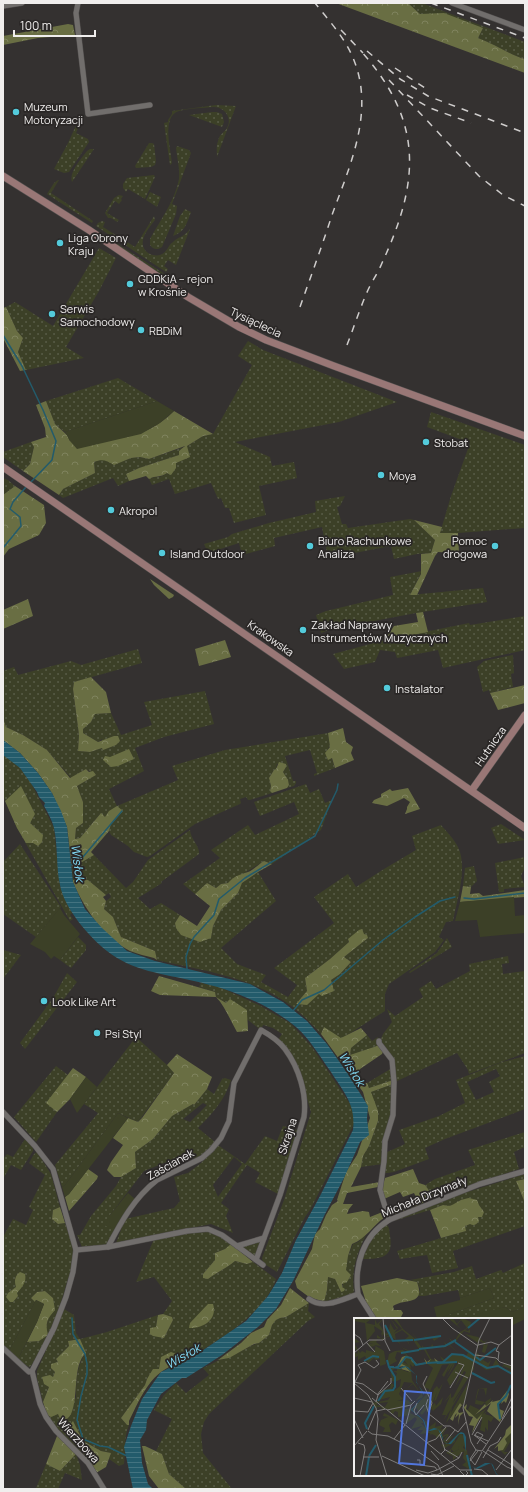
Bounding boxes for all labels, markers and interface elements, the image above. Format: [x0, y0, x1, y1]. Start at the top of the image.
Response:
scale bar [14, 12, 95, 38]
text: 100 m [20, 17, 52, 34]
place label: Muzeum Motoryzacji [24, 99, 83, 127]
marker: Muzeum Motoryzacji [11, 107, 21, 117]
place label: Liga Obrony Kraju [68, 230, 128, 258]
marker: Liga Obrony Kraju [55, 238, 65, 248]
place label: GDDKiA – rejon w Krośnie [138, 271, 213, 299]
marker: GDDKiA – rejon w Krośnie [125, 279, 135, 289]
place label: Serwis Samochodowy [60, 301, 135, 329]
street label: Tysiąclecia [228, 303, 284, 341]
marker: Serwis Samochodowy [47, 309, 57, 319]
place label: RBDiM [149, 323, 182, 338]
marker: RBDiM [136, 325, 146, 335]
place label: Stobat [434, 435, 469, 450]
marker: Stobat [421, 437, 431, 447]
place label: Moya [389, 468, 416, 483]
marker: Moya [376, 470, 386, 480]
place label: Akropol [119, 503, 157, 518]
marker: Akropol [106, 505, 116, 515]
place label: Biuro Rachunkowe Analiza [318, 533, 412, 561]
place label: Pomoc drogowa [443, 533, 487, 561]
marker: Biuro Rachunkowe Analiza [305, 541, 315, 551]
marker: Pomoc drogowa [490, 541, 500, 551]
place label: Island Outdoor [170, 546, 244, 561]
marker: Island Outdoor [157, 548, 167, 558]
street label: Krakowska [245, 616, 297, 660]
place label: Zakład Naprawy Instrumentów Muzycznych [311, 617, 447, 645]
marker: Zakład Naprawy Instrumentów Muzycznych [298, 625, 308, 635]
place label: Instalator [395, 681, 444, 696]
marker: Instalator [382, 683, 392, 693]
street label: Hutnicza [471, 723, 509, 769]
water label: Wisłok [67, 843, 89, 885]
place label: Look Like Art [52, 994, 116, 1009]
marker: Look Like Art [39, 996, 49, 1006]
place label: Psi Styl [105, 1026, 142, 1041]
marker: Psi Styl [92, 1028, 102, 1038]
water label: Wisłok [335, 1049, 370, 1091]
street label: Skrajna [274, 1116, 300, 1156]
street label: Zaścianek [144, 1145, 197, 1183]
street label: Michała Drzymały [379, 1172, 469, 1220]
inset map [354, 1318, 512, 1476]
water label: Wisłok [163, 1338, 205, 1373]
street label: Wierzbowa [55, 1414, 103, 1466]

